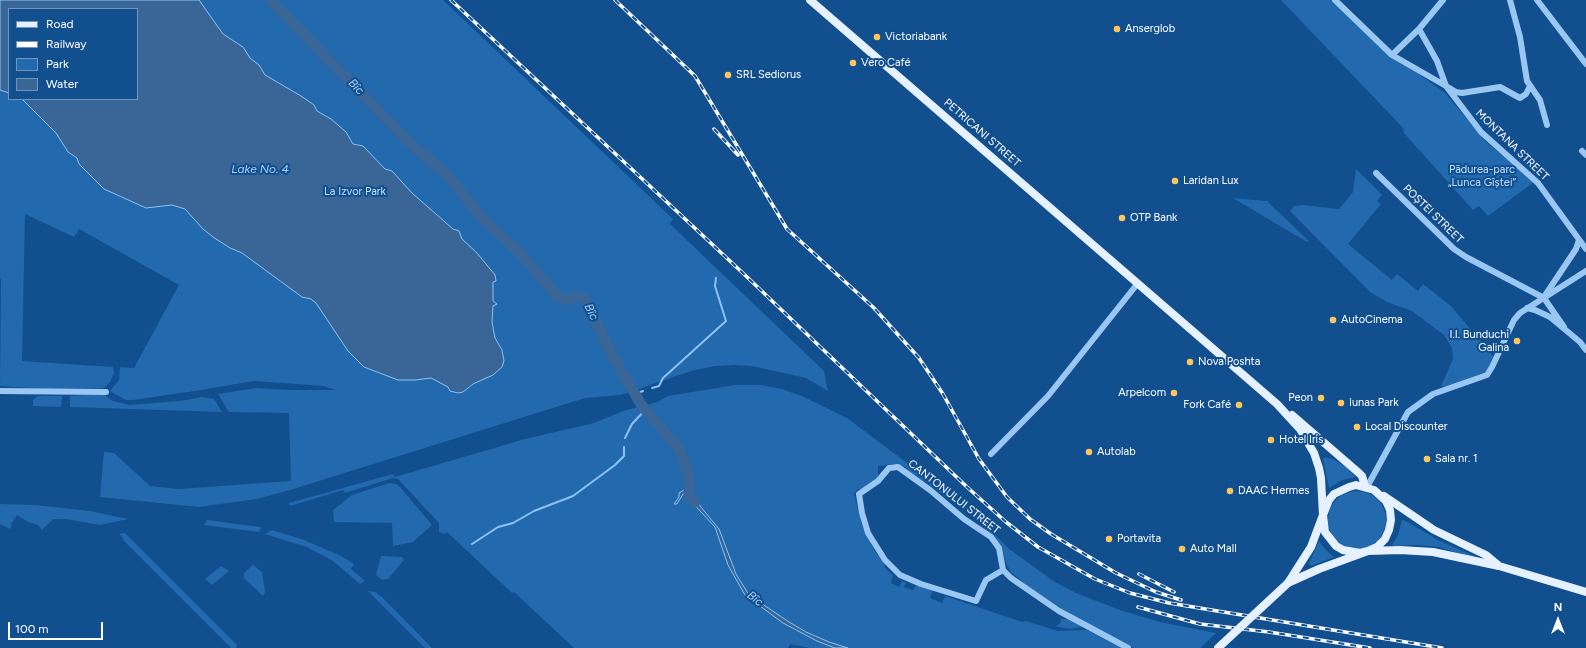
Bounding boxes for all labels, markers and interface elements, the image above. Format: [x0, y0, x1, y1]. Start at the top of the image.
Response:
legend [8, 8, 138, 100]
text: Road [46, 17, 74, 31]
place label: Anserglob [1125, 22, 1175, 36]
marker: Anserglob [1112, 24, 1122, 34]
place label: Victoriabank [885, 30, 947, 44]
marker: Victoriabank [872, 32, 882, 42]
text: Railway [46, 37, 87, 51]
place label: Vero Café [861, 56, 911, 70]
text: Park [46, 57, 69, 71]
marker: Vero Café [848, 58, 858, 68]
place label: SRL Sediorus [736, 68, 801, 82]
marker: SRL Sediorus [723, 70, 733, 80]
water label: Bîc [345, 76, 367, 98]
text: Water [46, 77, 78, 91]
street label: PETRICANI STREET [941, 96, 1023, 170]
street label: MONTANA STREET [1473, 107, 1551, 183]
water label: Lake No. 4 [231, 162, 289, 176]
park label: Pădurea-parc „Lunca Gîștei” [1448, 163, 1516, 189]
place label: Laridan Lux [1183, 174, 1239, 188]
marker: Laridan Lux [1170, 176, 1180, 186]
street label: POȘTEI STREET [1400, 182, 1466, 246]
park label: La Izvor Park [324, 185, 386, 199]
place label: OTP Bank [1130, 211, 1177, 225]
marker: OTP Bank [1117, 213, 1127, 223]
water label: Bîc [581, 301, 601, 323]
place label: AutoCinema [1341, 313, 1403, 327]
marker: AutoCinema [1328, 315, 1338, 325]
place label: I.I. Bunduchi Galina [1450, 328, 1509, 354]
marker: I.I. Bunduchi Galina [1512, 336, 1522, 346]
place label: Nova Poshta [1198, 355, 1260, 369]
marker: Nova Poshta [1185, 357, 1195, 367]
place label: Arpelcom [1118, 386, 1166, 400]
marker: Arpelcom [1169, 388, 1179, 398]
place label: Peon [1288, 391, 1313, 405]
marker: Peon [1316, 393, 1326, 403]
place label: Iunas Park [1349, 396, 1399, 410]
place label: Fork Café [1183, 398, 1231, 412]
marker: Iunas Park [1336, 398, 1346, 408]
marker: Fork Café [1234, 400, 1244, 410]
place label: Local Discounter [1365, 420, 1448, 434]
marker: Local Discounter [1352, 422, 1362, 432]
place label: Hotel Iris [1279, 433, 1323, 447]
marker: Hotel Iris [1266, 435, 1276, 445]
place label: Autolab [1097, 445, 1136, 459]
marker: Autolab [1084, 447, 1094, 457]
place label: Sala nr. 1 [1435, 452, 1478, 466]
marker: Sala nr. 1 [1422, 454, 1432, 464]
street label: CANTONULUI STREET [905, 457, 1003, 537]
place label: DAAC Hermes [1238, 484, 1309, 498]
marker: DAAC Hermes [1225, 486, 1235, 496]
place label: Portavita [1117, 532, 1161, 546]
marker: Portavita [1104, 534, 1114, 544]
place label: Auto Mall [1190, 542, 1237, 556]
marker: Auto Mall [1177, 544, 1187, 554]
water label: Bîc [744, 588, 766, 610]
north arrow [1538, 600, 1578, 640]
text: N [1554, 601, 1562, 614]
scale bar [10, 614, 105, 640]
text: 100 m [15, 622, 49, 636]

